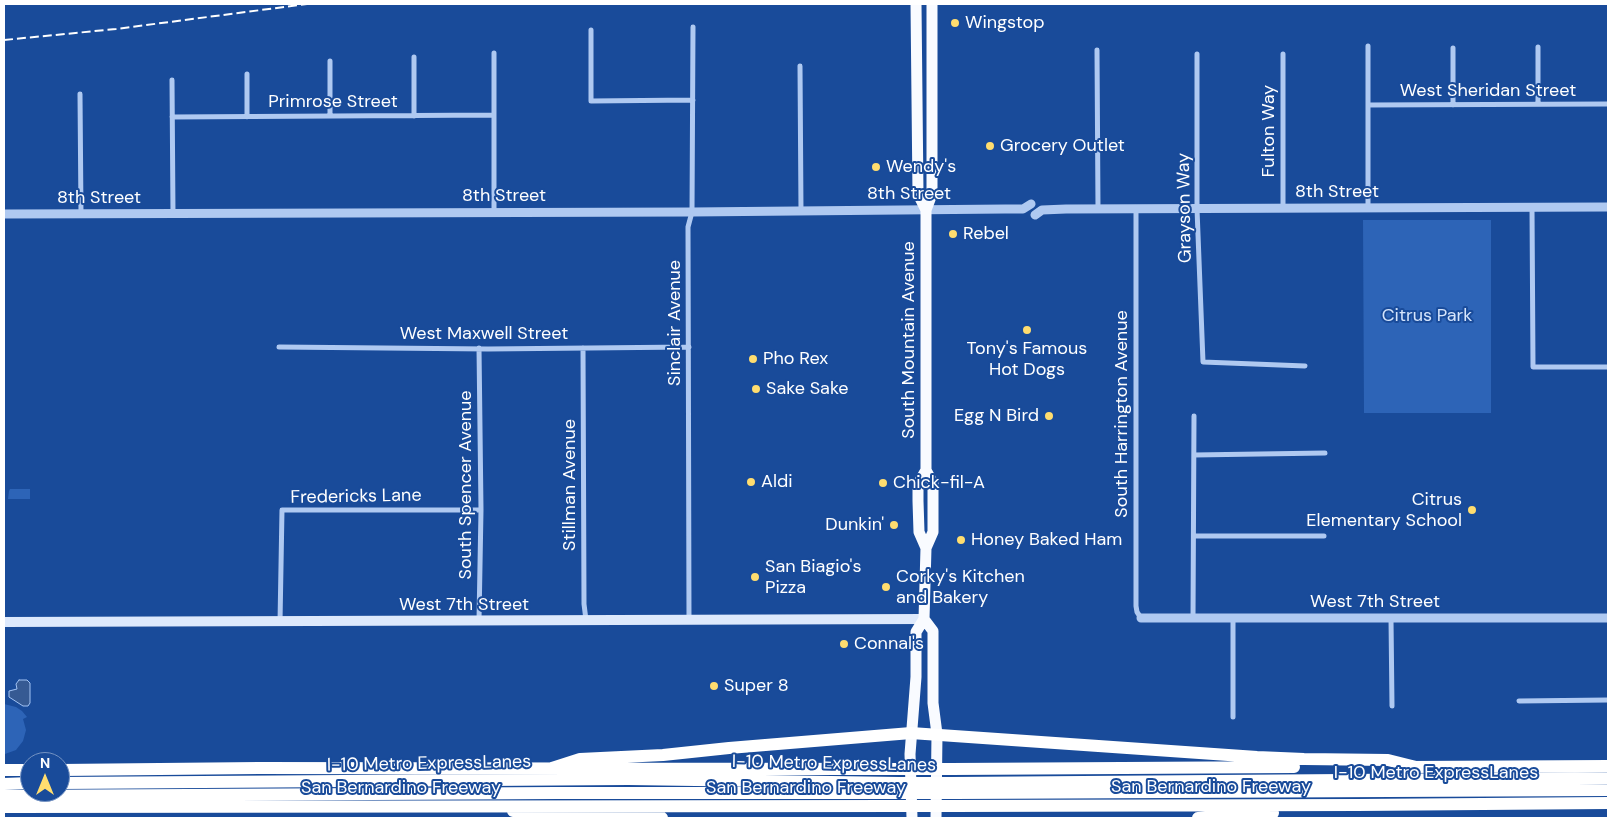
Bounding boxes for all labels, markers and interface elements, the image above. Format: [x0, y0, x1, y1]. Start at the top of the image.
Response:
place label: Wingstop [965, 12, 1045, 34]
marker: Wingstop [949, 17, 961, 29]
street label: West Sheridan Street [1400, 80, 1576, 102]
street label: Fulton Way [1258, 85, 1280, 177]
street label: Primrose Street [268, 91, 398, 113]
place label: Grocery Outlet [1000, 135, 1125, 157]
marker: Grocery Outlet [984, 140, 996, 152]
street label: Grayson Way [1173, 153, 1197, 263]
place label: Wendy's [886, 156, 956, 178]
marker: Wendy's [870, 161, 882, 173]
street label: 8th Street [1295, 181, 1379, 203]
street label: 8th Street [867, 183, 951, 205]
street label: 8th Street [462, 185, 546, 207]
street label: 8th Street [57, 187, 141, 209]
place label: Rebel [963, 223, 1009, 245]
marker: Rebel [947, 228, 959, 240]
street label: South Mountain Avenue [898, 241, 920, 439]
street label: Sinclair Avenue [664, 260, 686, 386]
park label: Citrus Park [1382, 305, 1472, 327]
street label: South Harrington Avenue [1111, 310, 1133, 518]
street label: West Maxwell Street [400, 323, 568, 345]
marker: Tony's Famous Hot Dogs [1021, 324, 1033, 336]
place label: Tony's Famous Hot Dogs [967, 338, 1087, 380]
place label: Pho Rex [763, 348, 828, 370]
marker: Pho Rex [747, 353, 759, 365]
place label: Sake Sake [766, 378, 849, 400]
marker: Sake Sake [750, 383, 762, 395]
street label: South Spencer Avenue [455, 390, 477, 580]
place label: Egg N Bird [954, 405, 1039, 427]
marker: Egg N Bird [1043, 410, 1055, 422]
street label: Stillman Avenue [559, 419, 581, 551]
place label: Aldi [761, 471, 793, 493]
place label: Chick-fil-A [893, 472, 985, 494]
marker: Aldi [745, 476, 757, 488]
marker: Chick-fil-A [877, 477, 889, 489]
street label: Fredericks Lane [290, 485, 422, 509]
place label: Citrus Elementary School [1306, 489, 1462, 532]
marker: Citrus Elementary School [1466, 504, 1478, 516]
place label: Dunkin' [825, 514, 884, 536]
marker: Dunkin' [888, 519, 900, 531]
place label: Honey Baked Ham [971, 529, 1122, 551]
marker: Honey Baked Ham [955, 534, 967, 546]
place label: San Biagio's Pizza [765, 556, 861, 598]
place label: Corky's Kitchen and Bakery [896, 566, 1025, 608]
marker: San Biagio's Pizza [749, 571, 761, 583]
marker: Corky's Kitchen and Bakery [880, 581, 892, 593]
street label: West 7th Street [1310, 591, 1440, 613]
street label: West 7th Street [399, 594, 529, 616]
place label: Connal's [854, 633, 924, 655]
marker: Connal's [838, 638, 850, 650]
place label: Super 8 [724, 675, 789, 697]
marker: Super 8 [708, 680, 720, 692]
street label: I-10 Metro ExpressLanes [327, 751, 531, 777]
street label: I-10 Metro ExpressLanes [732, 751, 936, 777]
north arrow [20, 752, 70, 802]
text: N [40, 754, 50, 772]
street label: I-10 Metro ExpressLanes [1334, 762, 1538, 784]
street label: San Bernardino Freeway [1111, 776, 1311, 798]
street label: San Bernardino Freeway [301, 777, 501, 799]
street label: San Bernardino Freeway [706, 777, 906, 799]

